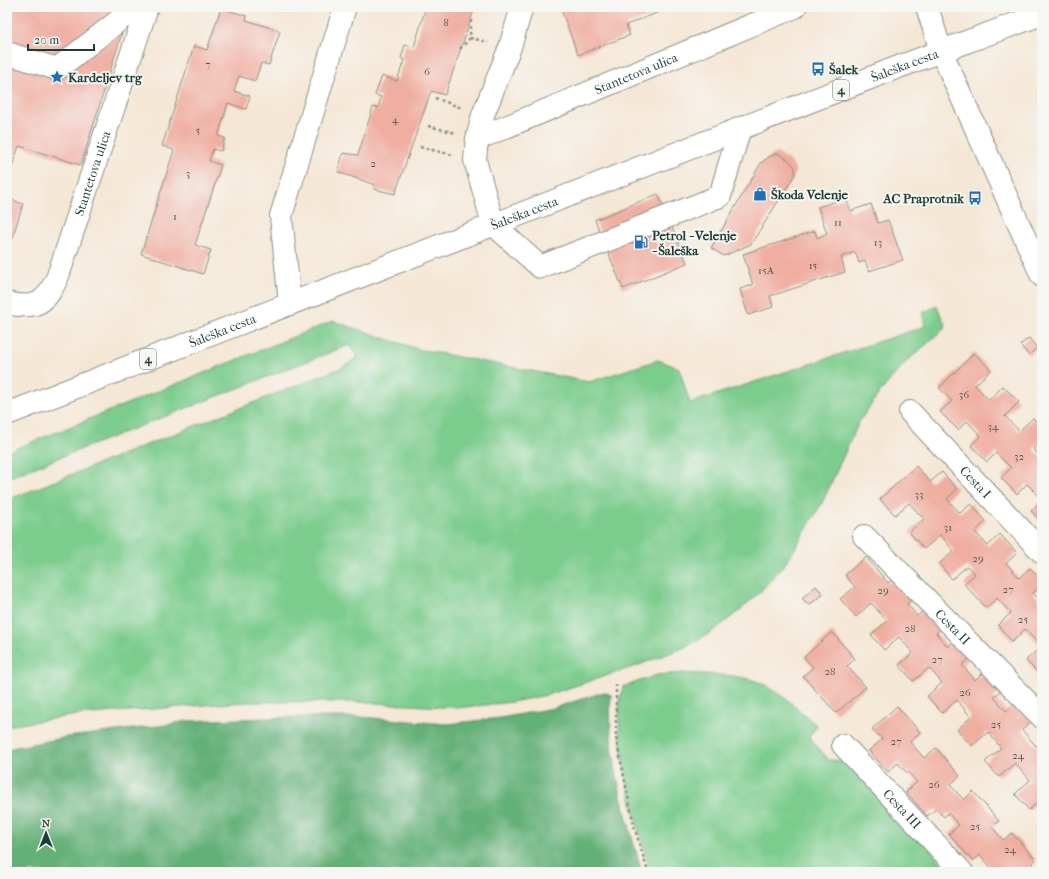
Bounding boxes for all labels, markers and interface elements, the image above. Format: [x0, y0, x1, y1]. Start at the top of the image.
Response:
house number: 8 [443, 16, 449, 29]
scale bar [28, 26, 94, 52]
text: 20 m [34, 33, 59, 47]
street label: Šaleška cesta [869, 46, 941, 85]
street label: Stantetova ulica [592, 49, 681, 97]
house number: 7 [205, 58, 211, 71]
bus stop icon: Šalek [810, 61, 826, 77]
place label: Šalek [829, 62, 860, 77]
house number: 6 [424, 65, 430, 78]
place icon: Kardeljev trg [49, 69, 65, 85]
place label: Kardeljev trg [68, 70, 143, 86]
road number: 4 [833, 80, 849, 100]
house number: 4 [392, 113, 399, 126]
house number: 5 [196, 124, 201, 137]
street label: Stantetova ulica [71, 128, 114, 218]
house number: 2 [370, 157, 376, 170]
house number: 3 [186, 167, 190, 180]
shop icon: Škoda Velenje [752, 186, 768, 202]
place label: Škoda Velenje [771, 187, 848, 202]
bus stop icon: AC Praprotnik [967, 190, 983, 206]
place label: AC Praprotnik [882, 191, 965, 207]
street label: Šaleška cesta [489, 193, 561, 233]
house number: 1 [173, 210, 177, 223]
house number: 11 [834, 216, 842, 229]
place label: Petrol - Velenje - Šaleška [652, 228, 737, 258]
fuel station icon: Petrol - Velenje - Šaleška [633, 234, 649, 250]
house number: 13 [874, 236, 882, 249]
house number: 15 [809, 259, 818, 272]
house number: 15A [758, 264, 775, 277]
street label: Šaleška cesta [187, 311, 259, 350]
road number: 4 [140, 349, 156, 369]
house number: 36 [959, 388, 969, 401]
house number: 34 [987, 420, 999, 433]
house number: 32 [1014, 450, 1024, 463]
street label: Cesta I [957, 463, 994, 501]
house number: 33 [914, 488, 924, 501]
house number: 31 [944, 521, 952, 534]
house number: 29 [972, 552, 984, 565]
house number: 27 [1003, 583, 1013, 596]
house number: 29 [877, 584, 889, 597]
street label: Cesta II [932, 606, 973, 648]
house number: 25 [1018, 613, 1028, 626]
house number: 28 [904, 622, 916, 635]
house number: 27 [932, 653, 942, 666]
house number: 28 [824, 665, 836, 678]
house number: 26 [959, 686, 971, 699]
house number: 25 [991, 718, 1001, 731]
house number: 27 [891, 735, 901, 748]
house number: 24 [1012, 749, 1025, 762]
house number: 26 [928, 778, 940, 791]
street label: Cesta III [880, 786, 924, 832]
north arrow [26, 813, 66, 853]
text: N [42, 817, 51, 830]
house number: 25 [970, 820, 980, 833]
house number: 24 [1004, 843, 1017, 856]

